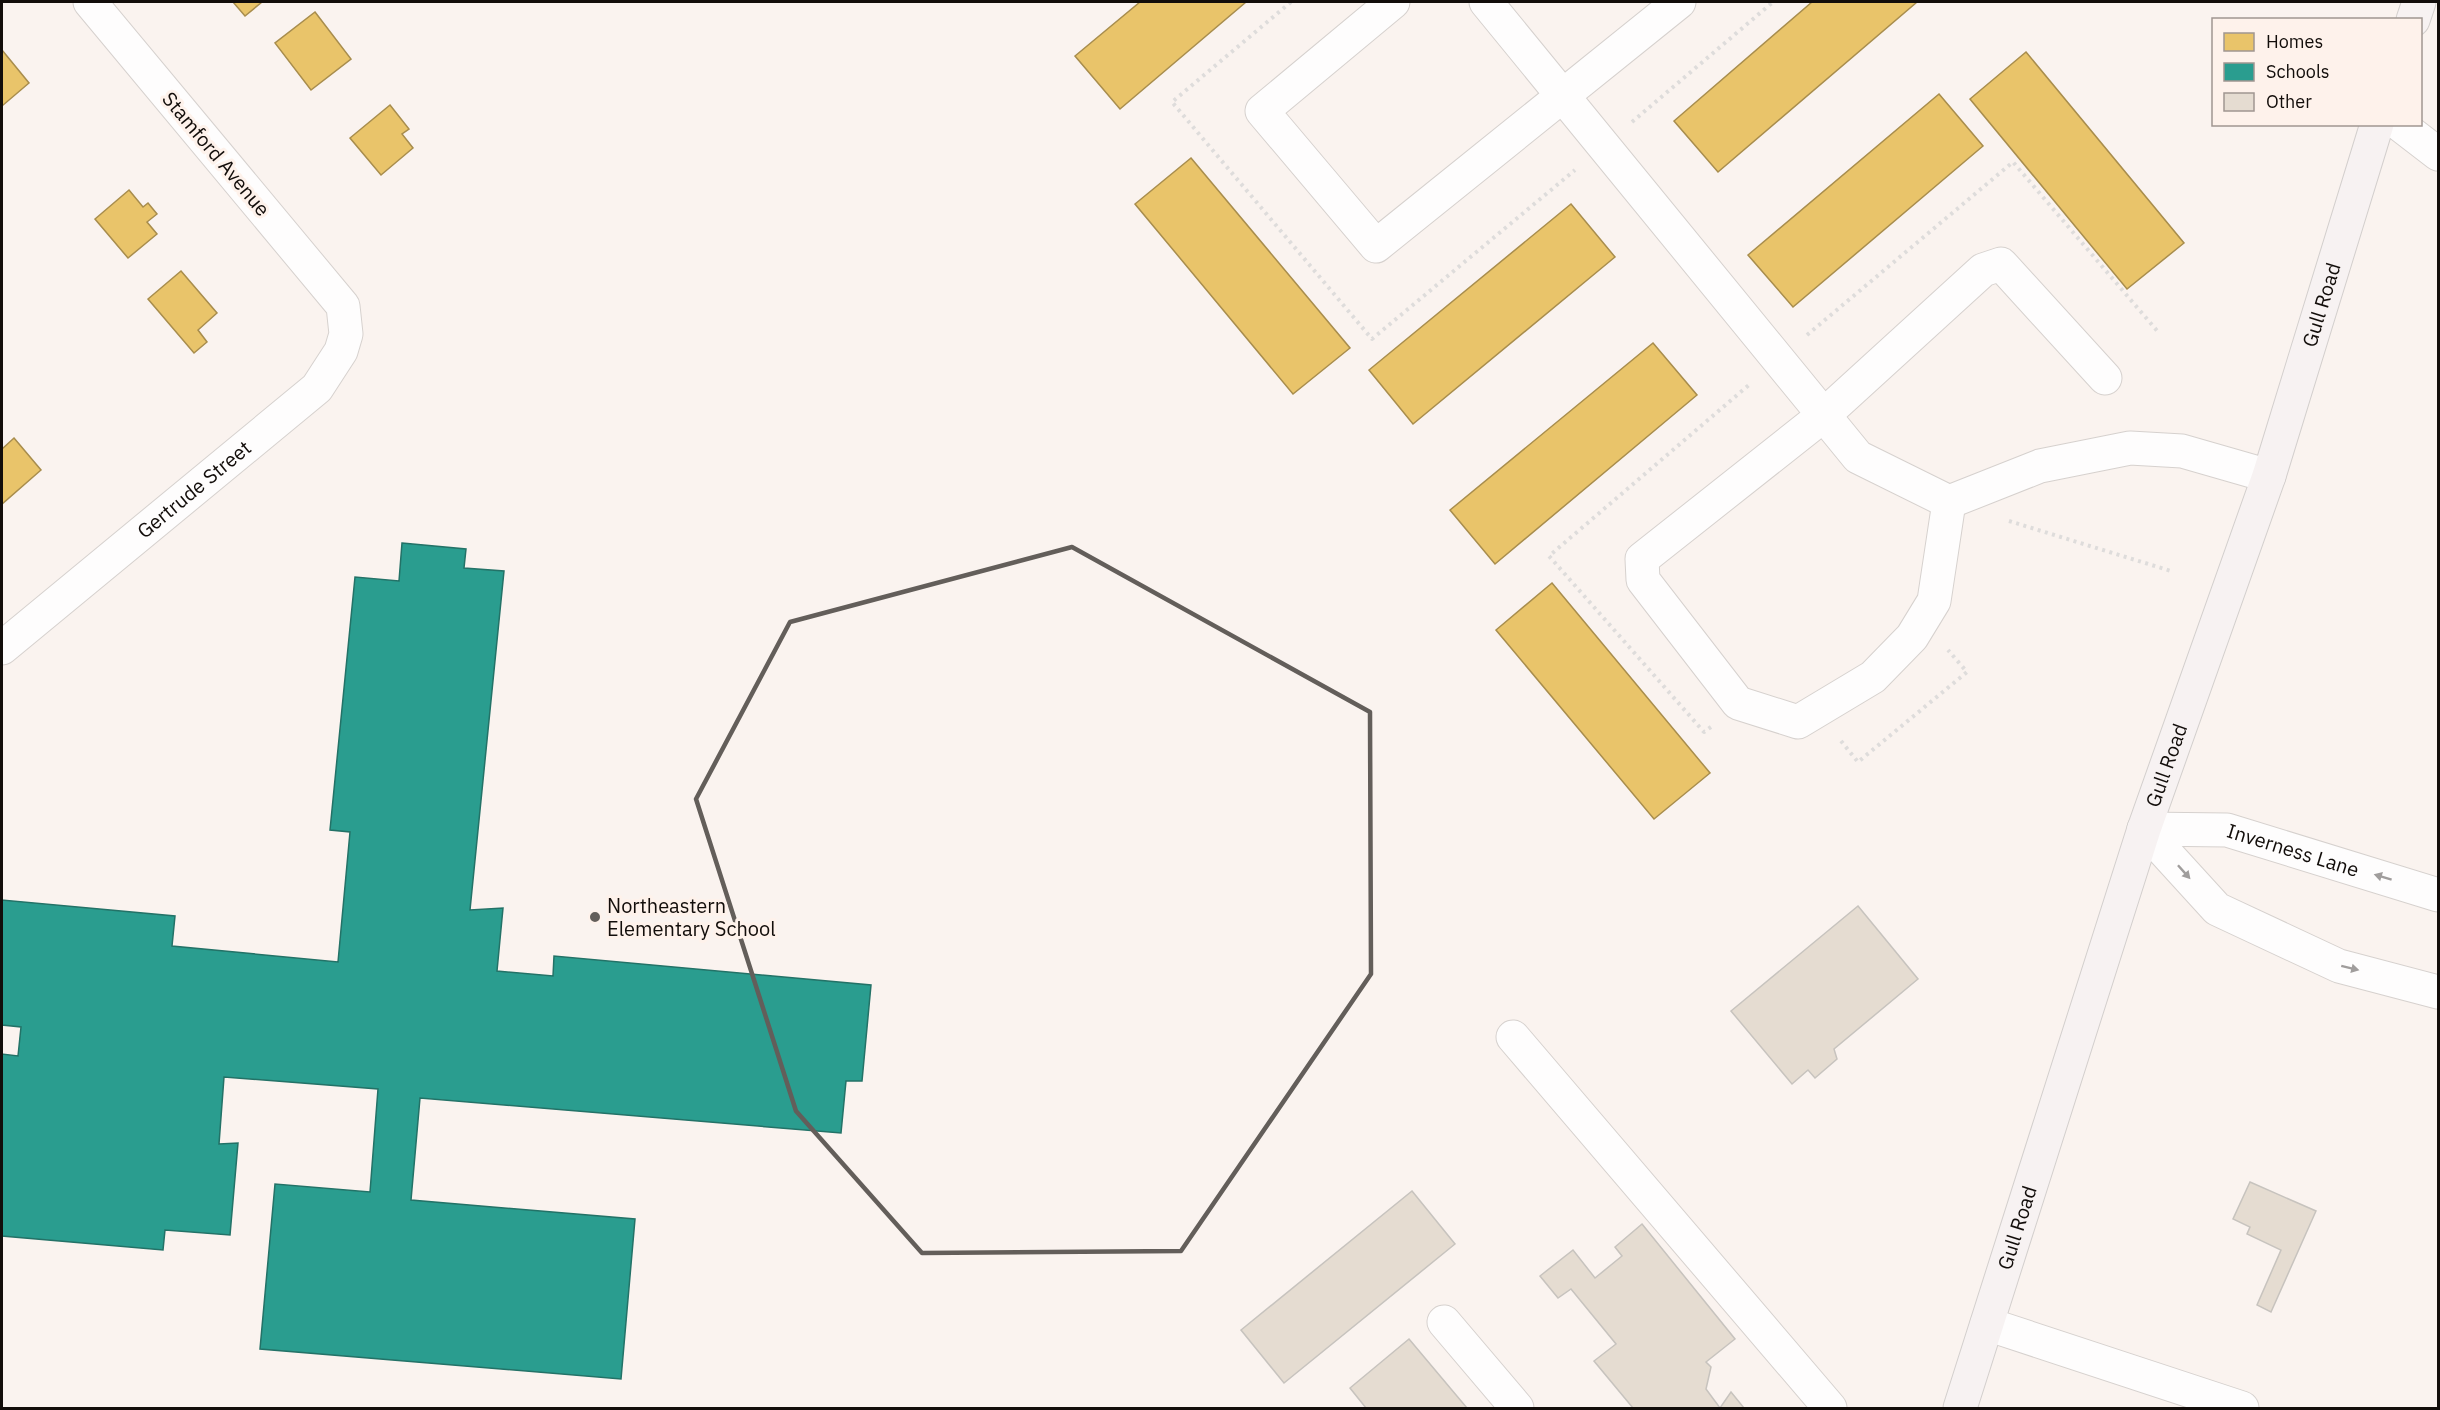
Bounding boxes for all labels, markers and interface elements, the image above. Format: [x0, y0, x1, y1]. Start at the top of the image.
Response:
legend [2212, 18, 2422, 126]
text: Homes [2266, 30, 2323, 53]
text: Schools [2266, 60, 2330, 83]
street label: Stamford Avenue [156, 86, 276, 222]
text: Other [2266, 90, 2312, 113]
street label: Gull Road [2295, 259, 2347, 350]
street label: Gertrude Street [131, 434, 256, 544]
street label: Gull Road [2139, 720, 2193, 811]
street label: Inverness Lane [2224, 817, 2362, 883]
one-way arrow [2177, 865, 2191, 880]
one-way arrow [2374, 872, 2392, 881]
place label: Northeastern Elementary School [607, 892, 776, 942]
marker: Northeastern Elementary School [588, 910, 602, 924]
one-way arrow [2340, 964, 2359, 974]
street label: Gull Road [1991, 1182, 2043, 1273]

